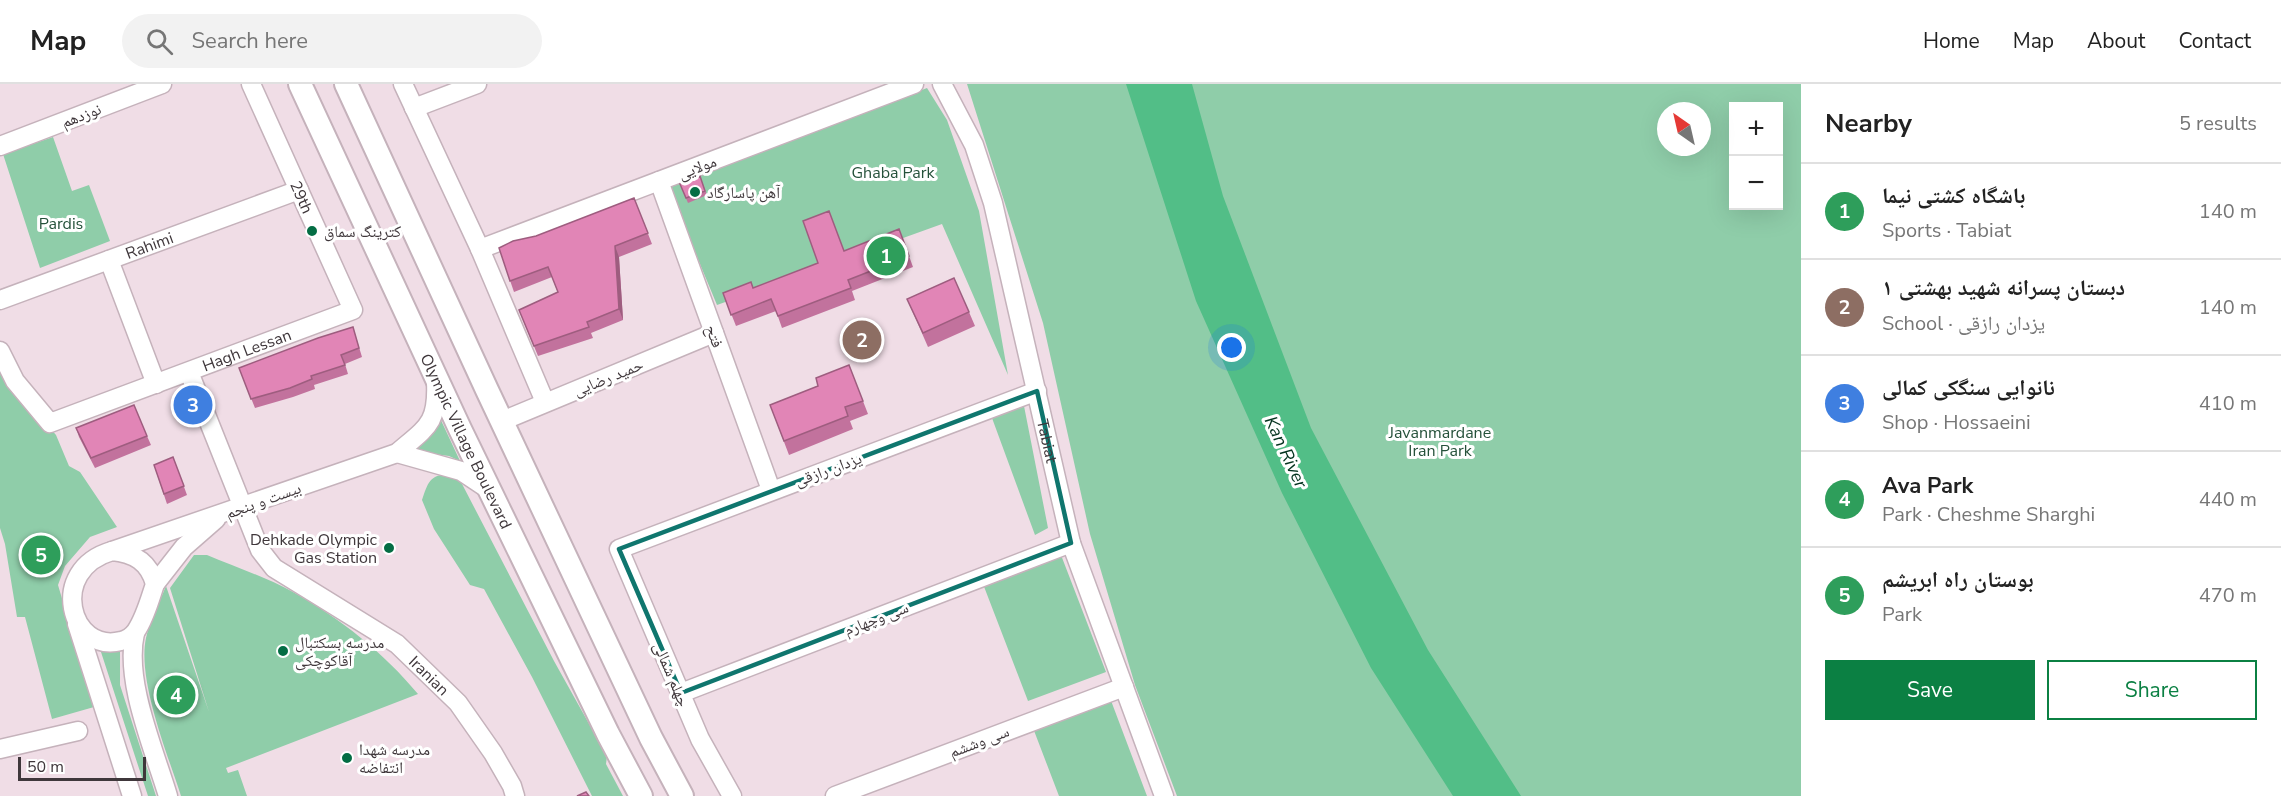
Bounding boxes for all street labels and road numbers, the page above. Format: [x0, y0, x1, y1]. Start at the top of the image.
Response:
street label: نوزدهم [58, 98, 105, 134]
street label: مولایی [675, 151, 720, 185]
street label: 29th [284, 177, 318, 217]
street label: Rahimi [123, 227, 177, 265]
street label: فتح [700, 322, 728, 351]
street label: Hagh Lessan [199, 324, 295, 377]
street label: Olympic Village Boulevard [415, 350, 517, 533]
street label: حمید رضایی [570, 354, 647, 402]
street label: Tabiat [1031, 417, 1062, 465]
street label: یزدان رازقی [792, 448, 865, 492]
street label: بیست و پنجم [223, 477, 304, 525]
street label: سی وچهارم [841, 597, 912, 641]
street label: چهلم شمالی [648, 639, 695, 710]
street label: Iranian [404, 651, 454, 701]
street label: سی وششم [946, 720, 1013, 763]

